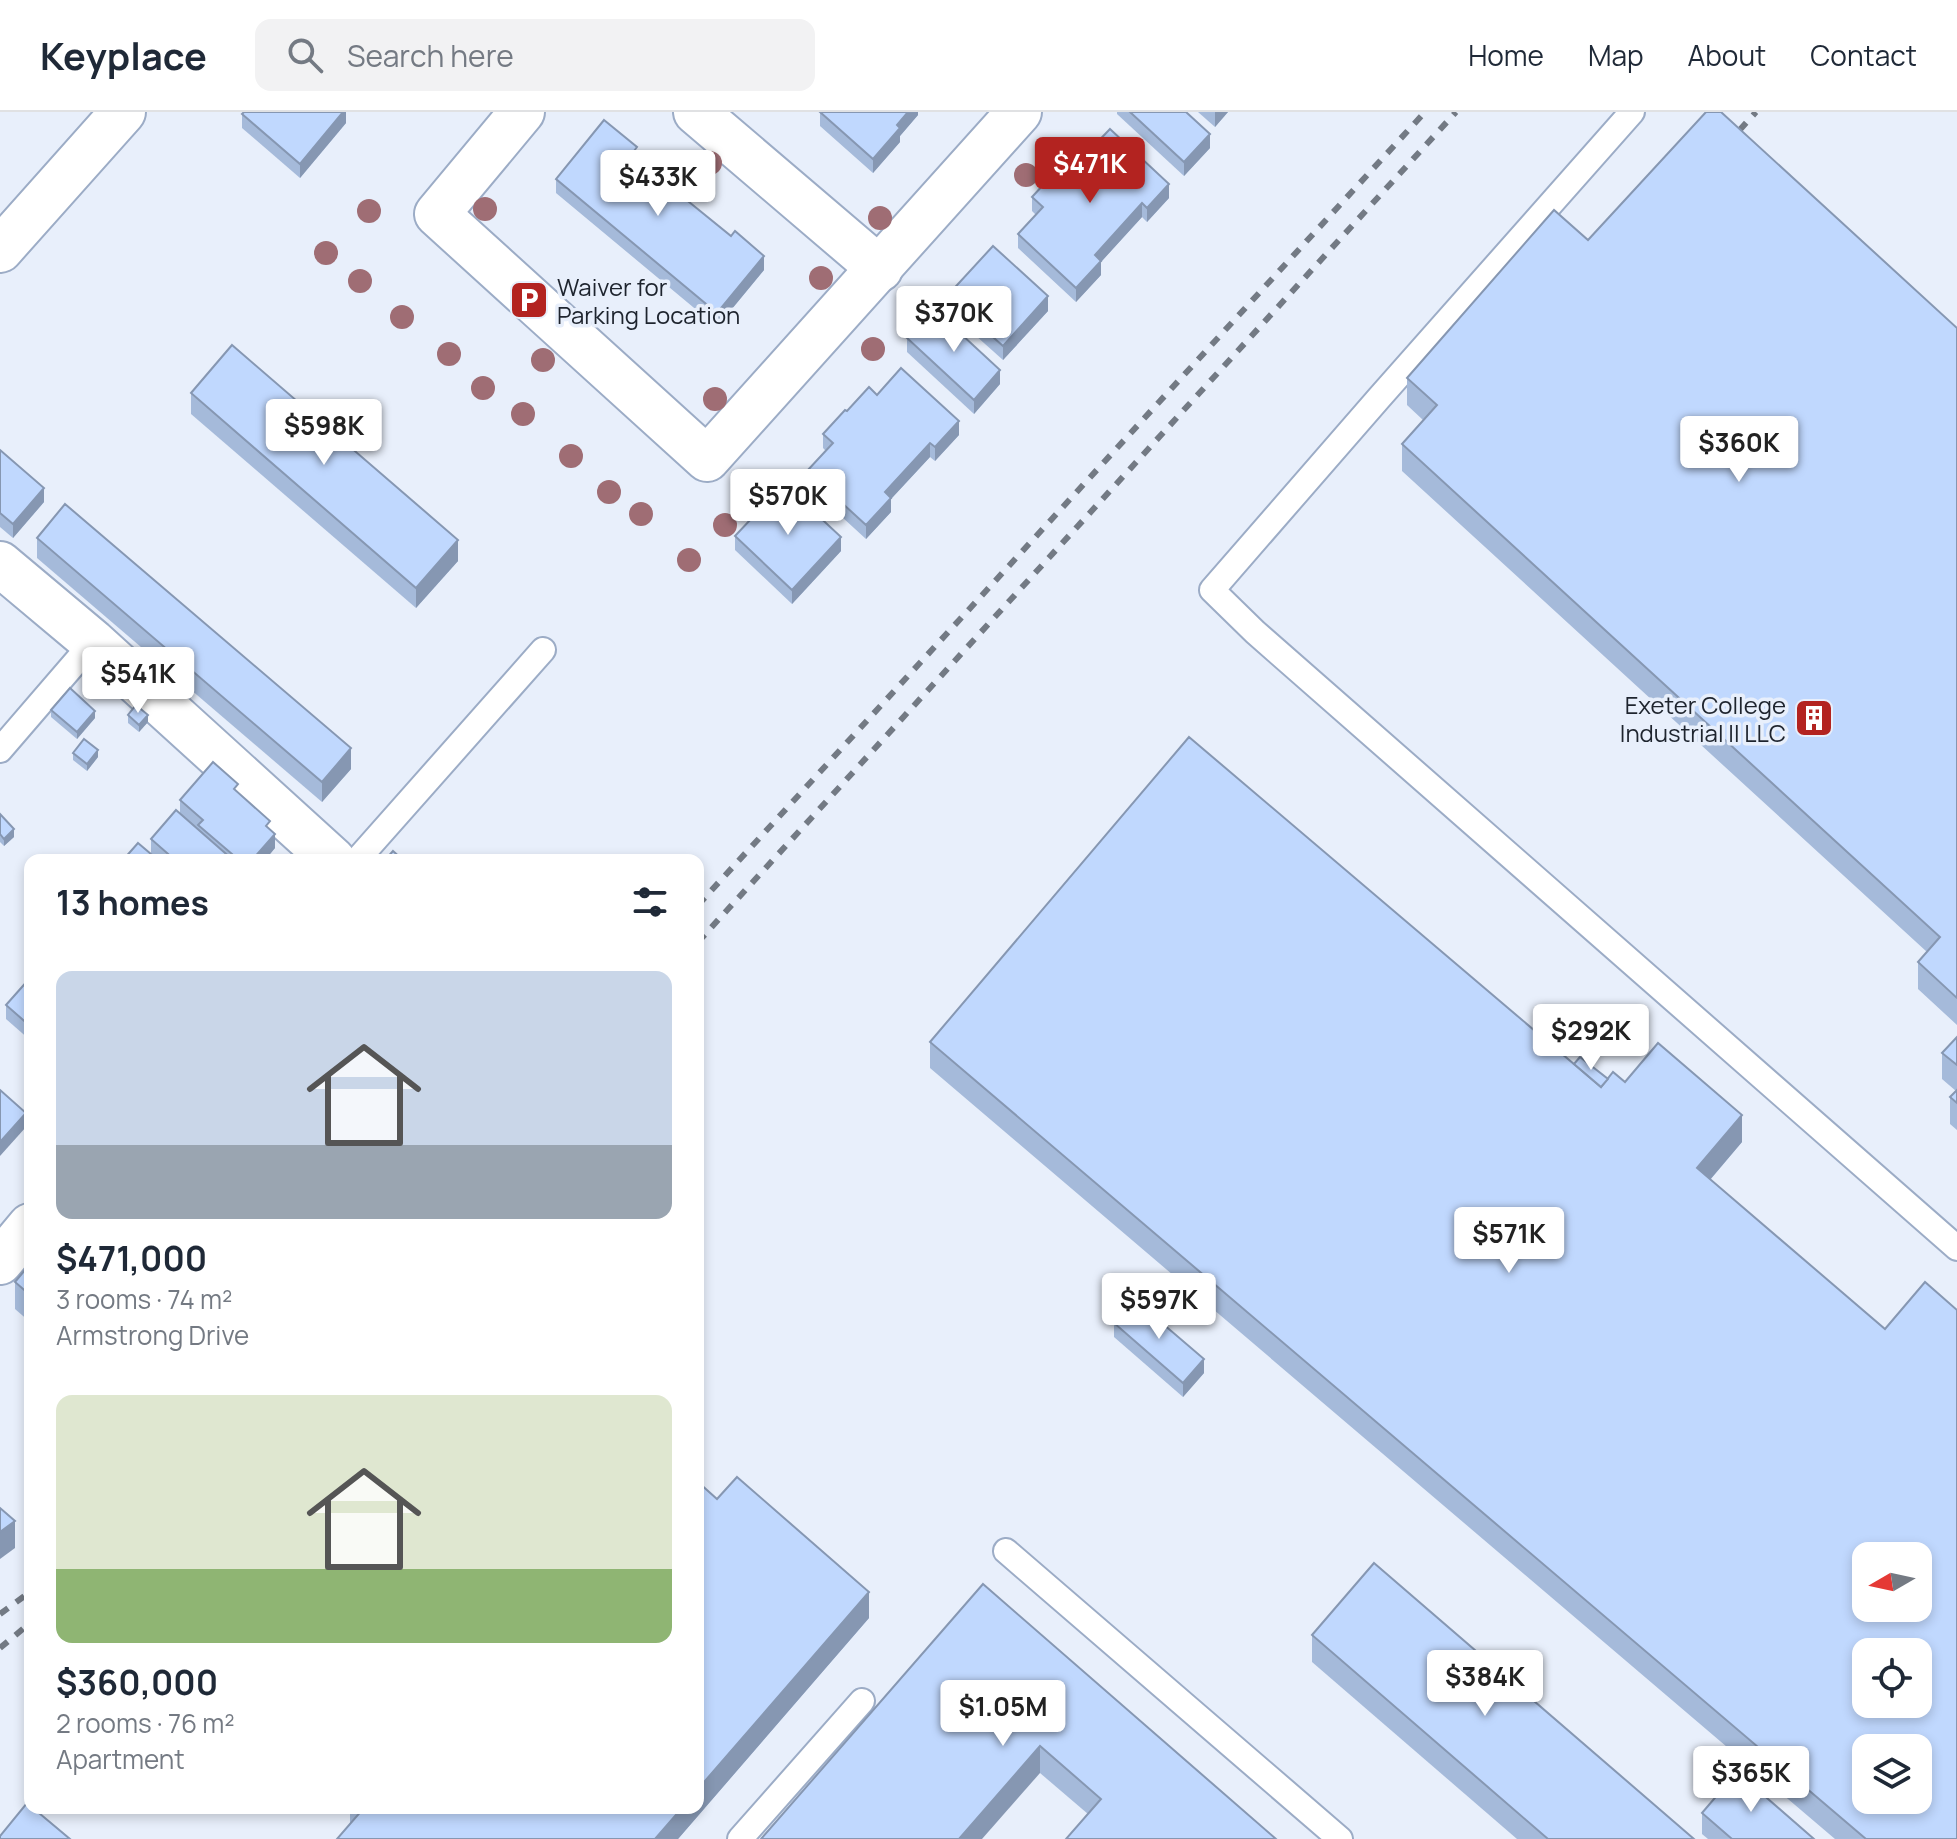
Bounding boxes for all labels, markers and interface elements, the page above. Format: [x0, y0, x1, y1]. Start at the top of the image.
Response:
search box [255, 19, 815, 91]
text: Keyplace [40, 29, 207, 81]
icon: search [283, 33, 327, 77]
text: Search here [347, 35, 514, 76]
text: Home [1468, 36, 1544, 74]
text: Map [1588, 36, 1644, 74]
text: About [1688, 36, 1766, 74]
text: Contact [1810, 36, 1917, 74]
pin: $471K [1034, 137, 1146, 205]
text: $471K [1053, 145, 1127, 181]
pin: $433K [602, 150, 714, 218]
text: $433K [618, 158, 698, 194]
place label: Waiver for Parking Location [557, 270, 740, 331]
parking icon: Waiver for Parking Location [508, 279, 550, 321]
pin: $370K [898, 286, 1010, 354]
text: $370K [914, 294, 994, 330]
pin: $598K [268, 399, 380, 467]
text: $598K [284, 407, 364, 443]
pin: $360K [1683, 416, 1795, 484]
text: $360K [1698, 424, 1780, 460]
pin: $570K [732, 469, 844, 537]
text: $570K [748, 477, 828, 513]
pin: $541K [82, 647, 194, 715]
text: $541K [100, 655, 176, 691]
place label: Exeter College Industrial II LLC [1620, 688, 1786, 749]
building icon: Exeter College Industrial II LLC [1793, 697, 1835, 739]
text: 13 homes [56, 879, 209, 925]
icon: filters [628, 880, 672, 924]
pin: $292K [1535, 1004, 1647, 1072]
text: $292K [1551, 1012, 1631, 1048]
icon: home [292, 1023, 436, 1167]
pin: $571K [1453, 1207, 1565, 1275]
text: $571K [1472, 1215, 1546, 1251]
text: $471,000 [56, 1235, 207, 1281]
pin: $597K [1103, 1273, 1215, 1341]
text: 3 rooms · 74 m² [56, 1281, 232, 1317]
text: $597K [1120, 1281, 1198, 1317]
text: Armstrong Drive [56, 1317, 249, 1353]
icon: home [292, 1447, 436, 1591]
north arrow [1852, 1542, 1932, 1622]
map controls [1852, 1542, 1932, 1814]
button: locate [1852, 1638, 1932, 1718]
pin: $384K [1429, 1650, 1541, 1718]
text: $384K [1445, 1658, 1525, 1694]
text: $360,000 [56, 1659, 218, 1705]
pin: $1.05M [938, 1680, 1068, 1748]
text: $1.05M [958, 1688, 1048, 1724]
text: 2 rooms · 76 m² [56, 1705, 235, 1741]
button: layers [1852, 1734, 1932, 1814]
text: Apartment [56, 1741, 185, 1777]
pin: $365K [1695, 1746, 1807, 1814]
text: $365K [1711, 1754, 1791, 1790]

